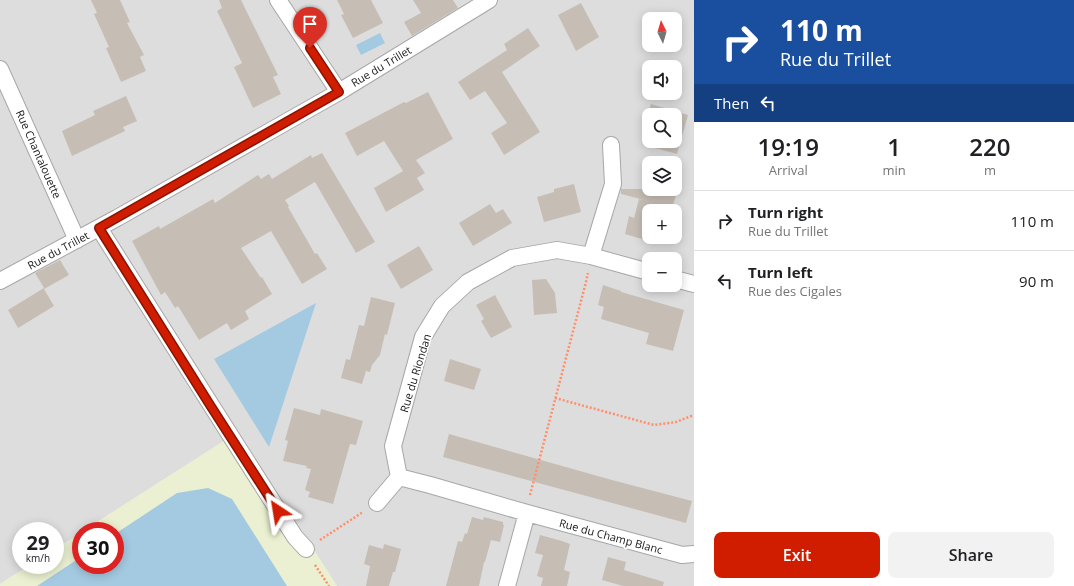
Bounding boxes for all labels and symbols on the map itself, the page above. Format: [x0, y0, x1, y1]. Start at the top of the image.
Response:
pin [293, 7.0, 327, 48]
north arrow [642, 12, 682, 52]
street label: Rue du Trillet [348, 42, 414, 90]
street label: Rue Chantalouette [13, 107, 65, 201]
street label: Rue du Trillet [25, 227, 92, 273]
street label: Rue du Riondan [396, 332, 434, 414]
position arrow [257, 490, 299, 532]
street label: Rue du Champ Blanc [558, 515, 664, 557]
speed limit sign: 30 [72, 522, 124, 574]

